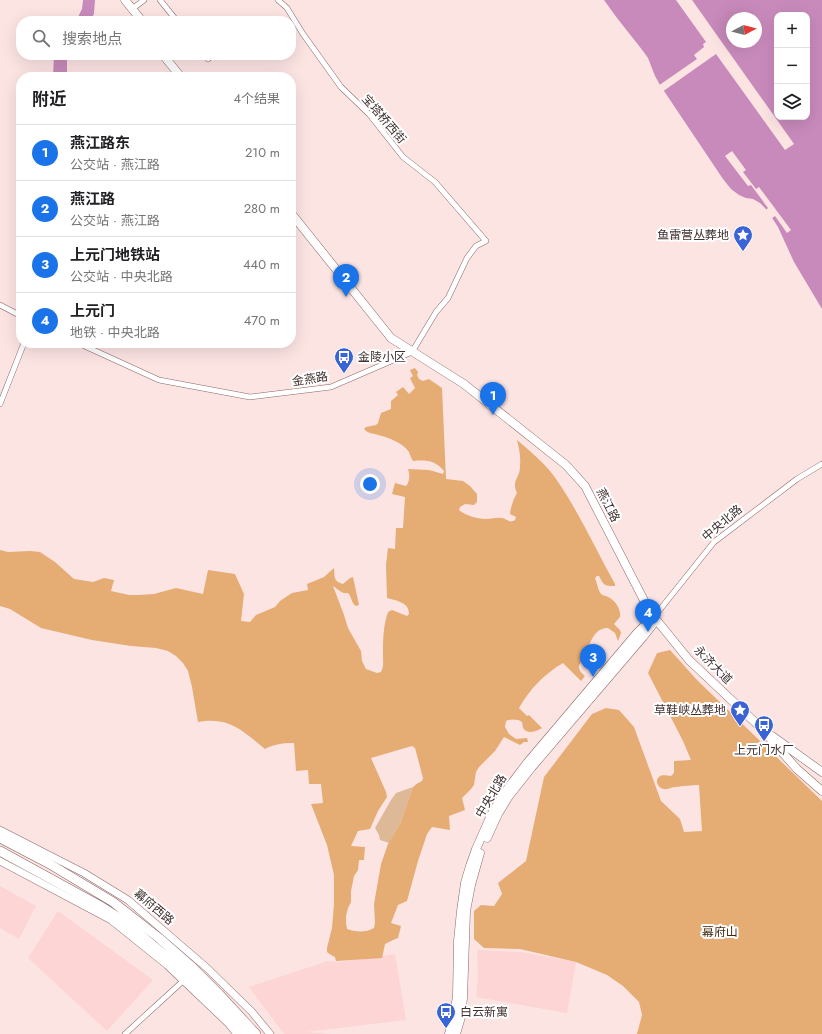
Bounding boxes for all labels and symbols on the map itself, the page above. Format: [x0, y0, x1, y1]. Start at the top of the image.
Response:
north arrow [726, 12, 762, 48]
street label: 宝塔桥西街 [358, 90, 410, 148]
place icon: 鱼雷营丛葬地 [732, 224, 754, 252]
place label: 鱼雷营丛葬地 [657, 226, 729, 244]
pin: 2 [333, 264, 359, 297]
bus stop icon: 金陵小区 [333, 346, 355, 374]
place label: 金陵小区 [358, 348, 406, 366]
street label: 金燕路 [291, 367, 329, 391]
pin: 1 [480, 382, 506, 415]
your location [360, 474, 380, 494]
street label: 燕江路 [592, 485, 624, 525]
street label: 中央北路 [698, 501, 746, 545]
pin: 4 [635, 599, 661, 632]
street label: 永济大道 [690, 642, 736, 688]
pin: 3 [580, 644, 606, 677]
place icon: 草鞋峡丛葬地 [729, 699, 751, 727]
place label: 草鞋峡丛葬地 [654, 701, 726, 719]
bus stop icon: 上元门水厂 [753, 714, 775, 742]
place label: 上元门水厂 [734, 741, 794, 759]
street label: 中央北路 [471, 771, 511, 821]
street label: 幕府西路 [130, 885, 178, 929]
park label: 幕府山 [702, 923, 738, 941]
bus stop icon: 白云新寓 [435, 1001, 457, 1029]
place label: 白云新寓 [460, 1003, 508, 1021]

